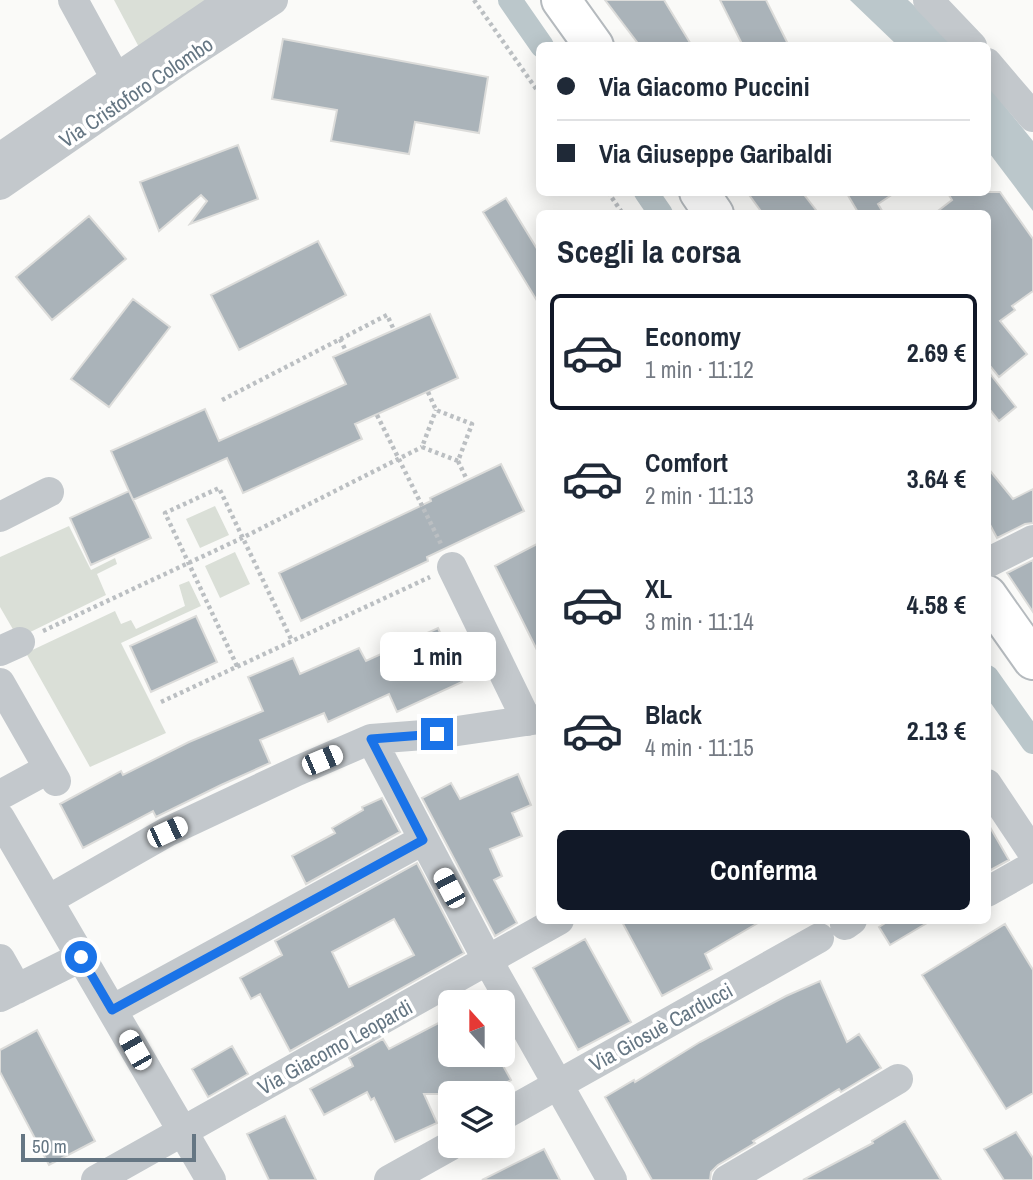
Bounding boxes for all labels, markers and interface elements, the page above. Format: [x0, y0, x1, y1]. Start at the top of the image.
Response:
street label: Via Cristoforo Colombo [53, 30, 219, 154]
text: Via Giacomo Puccini [599, 69, 810, 104]
text: Via Giuseppe Garibaldi [599, 136, 832, 171]
text: Scegli la corsa [557, 230, 741, 273]
text: Economy [645, 319, 741, 354]
icon: car [561, 321, 624, 384]
text: 2.69 € [907, 335, 966, 370]
text: 1 min · 11:12 [645, 354, 754, 385]
text: Comfort [645, 445, 728, 480]
icon: car [561, 447, 624, 510]
text: 3.64 € [907, 461, 966, 496]
text: 2 min · 11:13 [645, 480, 754, 511]
text: XL [645, 571, 672, 606]
icon: car [561, 573, 624, 636]
text: 4.58 € [907, 587, 966, 622]
text: 3 min · 11:14 [645, 606, 754, 637]
callout: 1 min [379, 632, 495, 682]
text: 1 min [413, 641, 463, 672]
text: Black [645, 697, 702, 732]
icon: car [561, 699, 624, 762]
text: 2.13 € [907, 713, 966, 748]
route end [421, 718, 453, 750]
text: 4 min · 11:15 [645, 732, 754, 763]
car [299, 742, 346, 778]
car [144, 814, 191, 850]
button: Conferma [557, 830, 970, 910]
car [430, 865, 469, 911]
route start [65, 941, 97, 973]
street label: Via Giosuè Carducci [584, 976, 738, 1078]
north arrow [438, 990, 514, 1068]
map controls [438, 990, 515, 1158]
street label: Via Giacomo Leopardi [252, 992, 418, 1102]
car [116, 1027, 155, 1073]
button: layers [438, 1081, 515, 1158]
scale bar [21, 1131, 196, 1163]
text: 50 m [32, 1133, 67, 1159]

